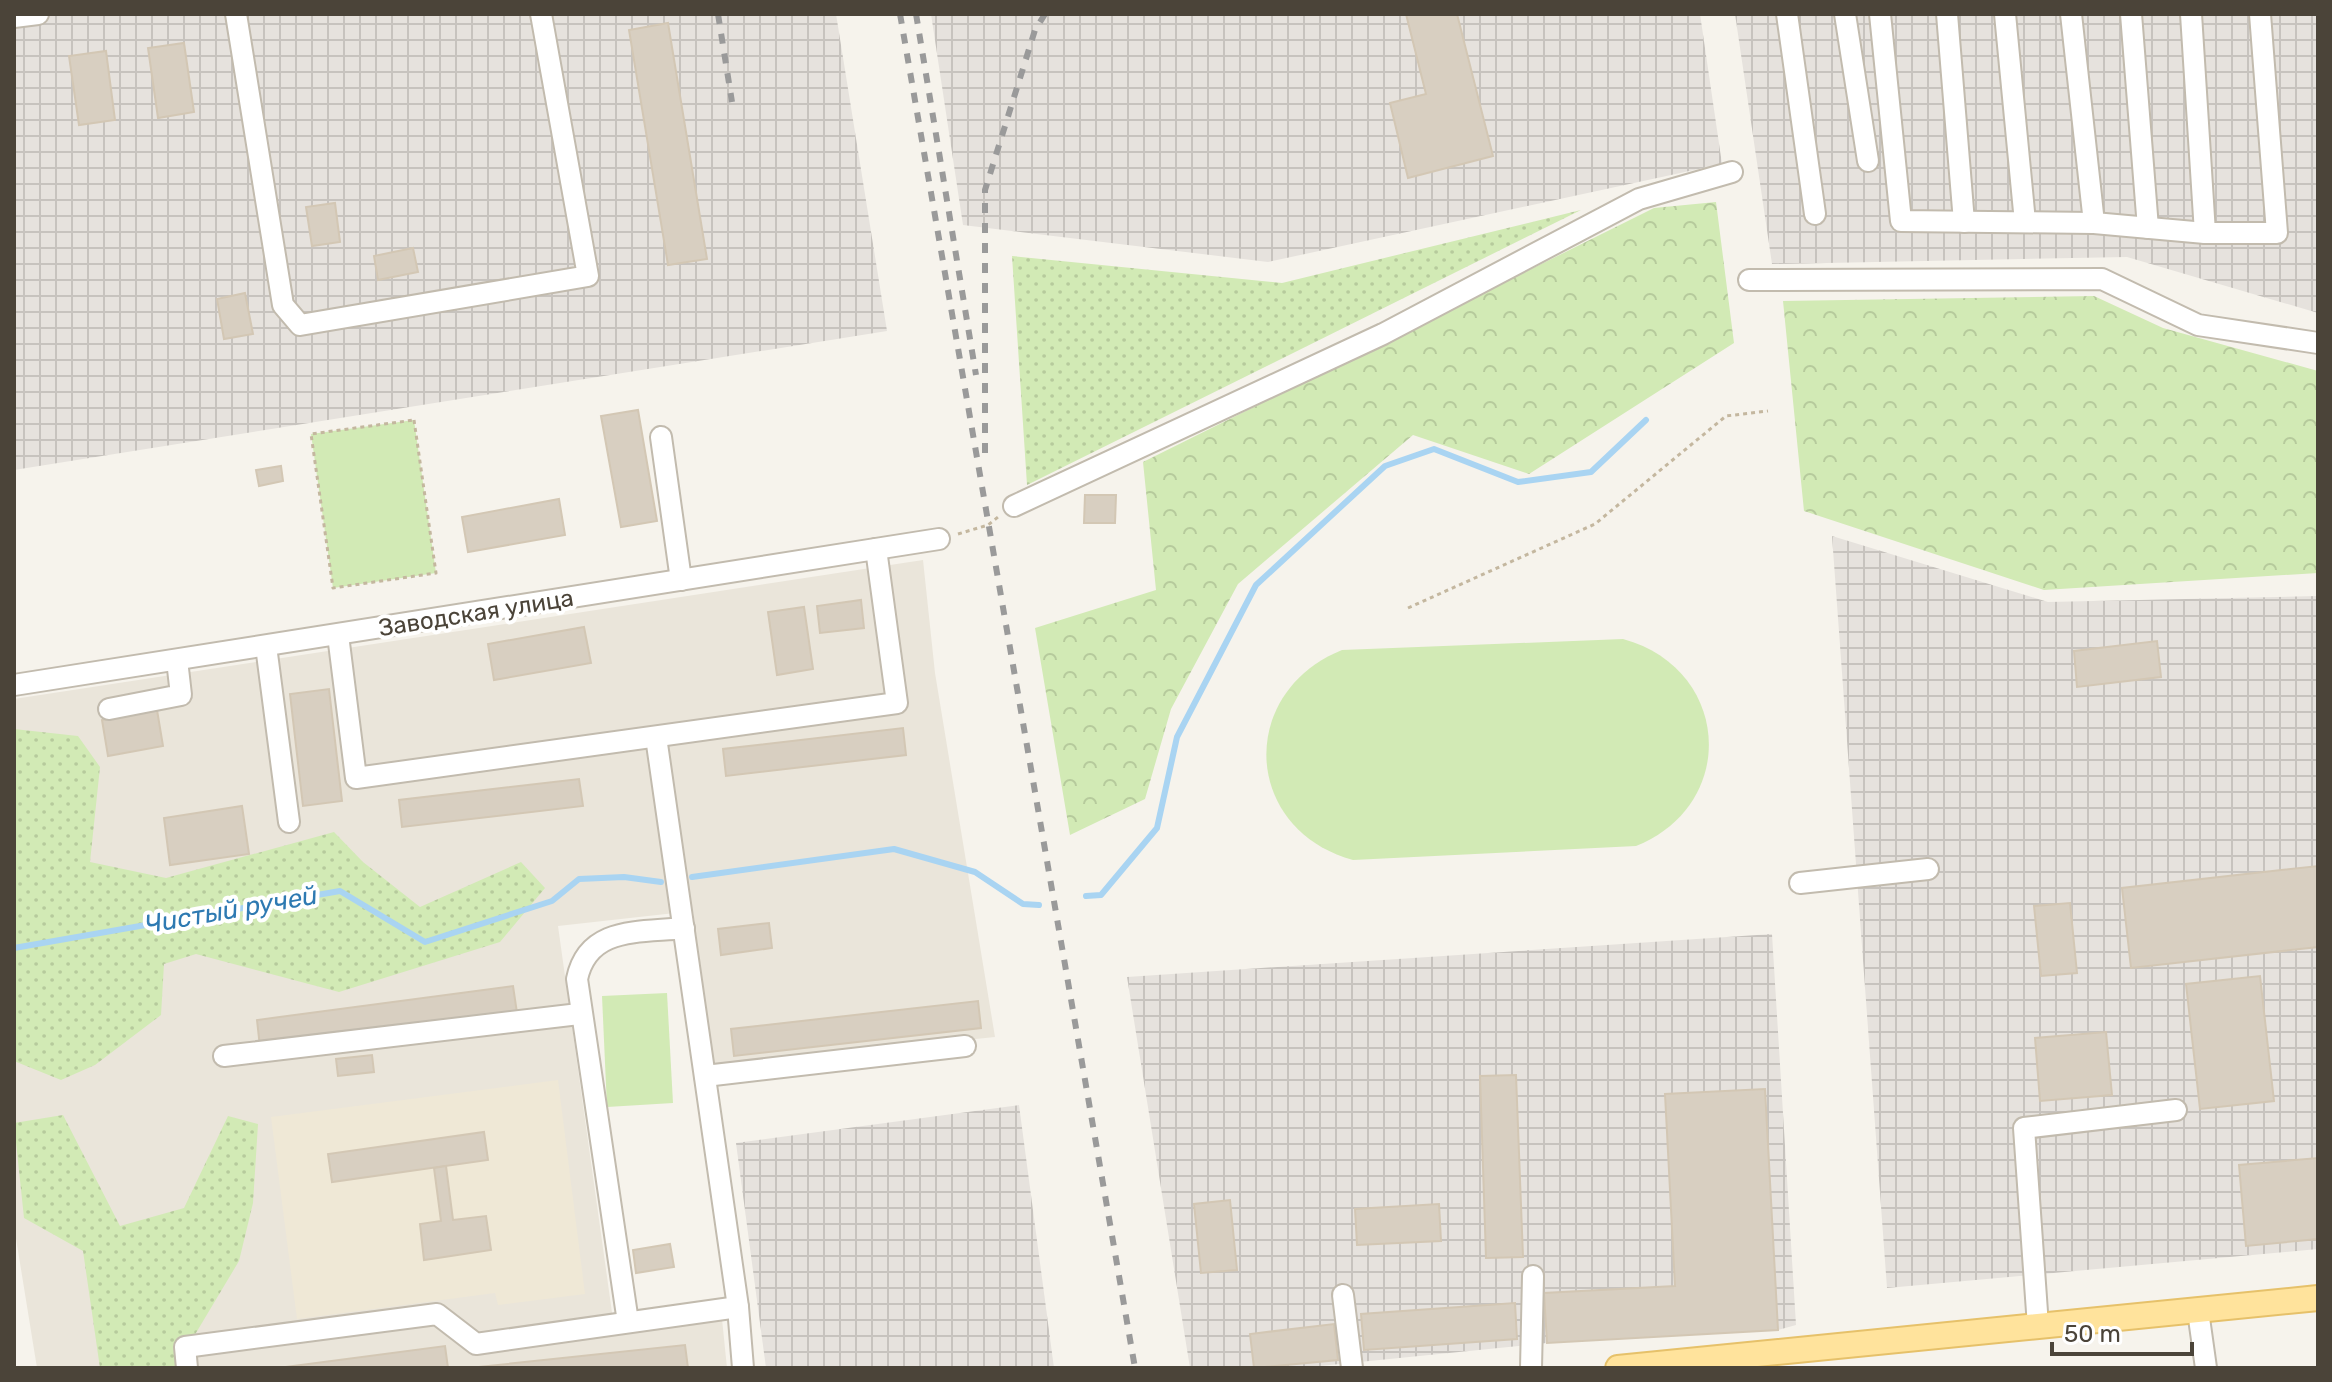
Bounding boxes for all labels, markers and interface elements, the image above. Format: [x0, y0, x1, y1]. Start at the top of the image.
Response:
street label: Заводская улица [376, 584, 576, 642]
water label: Чистый ручей [142, 880, 320, 940]
scale bar [2052, 1306, 2192, 1356]
text: 50 m [2064, 1320, 2121, 1348]

